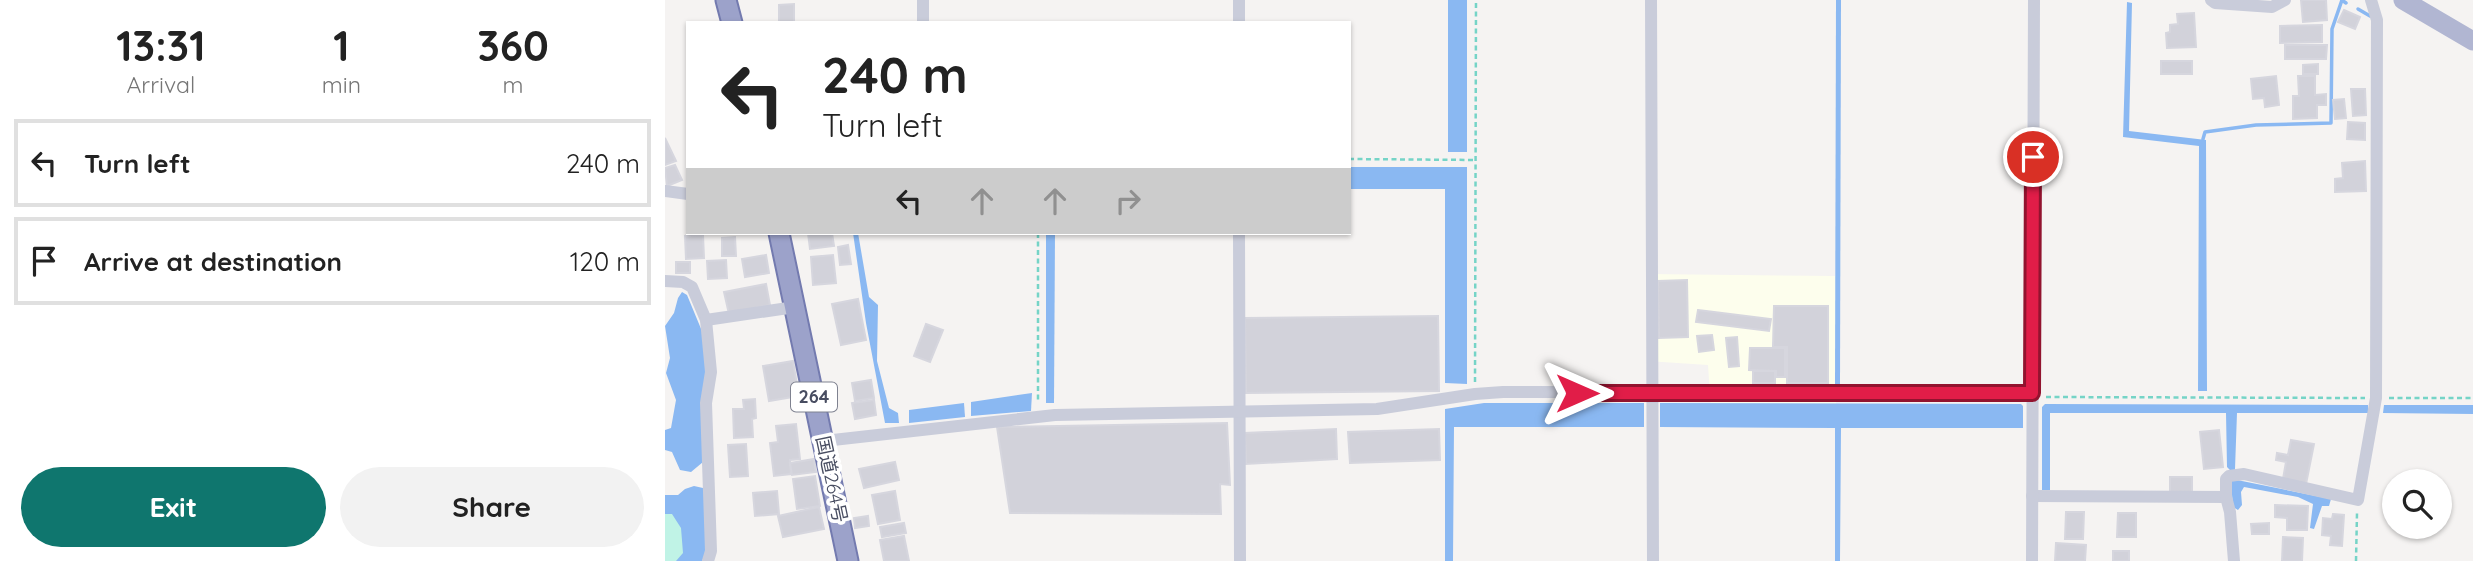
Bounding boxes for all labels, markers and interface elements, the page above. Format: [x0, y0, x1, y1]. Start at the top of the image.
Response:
text: 13:31 [116, 19, 206, 72]
text: 1 [333, 19, 350, 72]
text: 360 [477, 19, 549, 72]
text: 240 m [822, 44, 968, 105]
icon: left [707, 49, 798, 140]
text: Arrival [126, 70, 195, 99]
text: min [322, 70, 361, 99]
text: m [502, 70, 523, 99]
text: Turn left [822, 105, 943, 145]
pin [2003, 127, 2063, 187]
icon: arrive [2014, 138, 2052, 176]
icon: left [25, 144, 63, 182]
text: Turn left [84, 147, 191, 180]
text: 240 m [566, 147, 640, 180]
icon: left [890, 182, 928, 220]
icon: ahead [963, 182, 1001, 220]
icon: ahead [1036, 182, 1074, 220]
icon: right [1109, 182, 1147, 220]
icon: arrive [25, 242, 63, 280]
text: Arrive at destination [84, 245, 342, 278]
text: 120 m [570, 245, 640, 278]
position arrow [1540, 356, 1614, 430]
road number: 264 [791, 382, 837, 412]
street label: 国道264号 [811, 433, 853, 525]
button: Exit [21, 467, 326, 547]
button: Share [340, 467, 644, 547]
map controls [2382, 469, 2452, 539]
button: search [2382, 469, 2452, 539]

